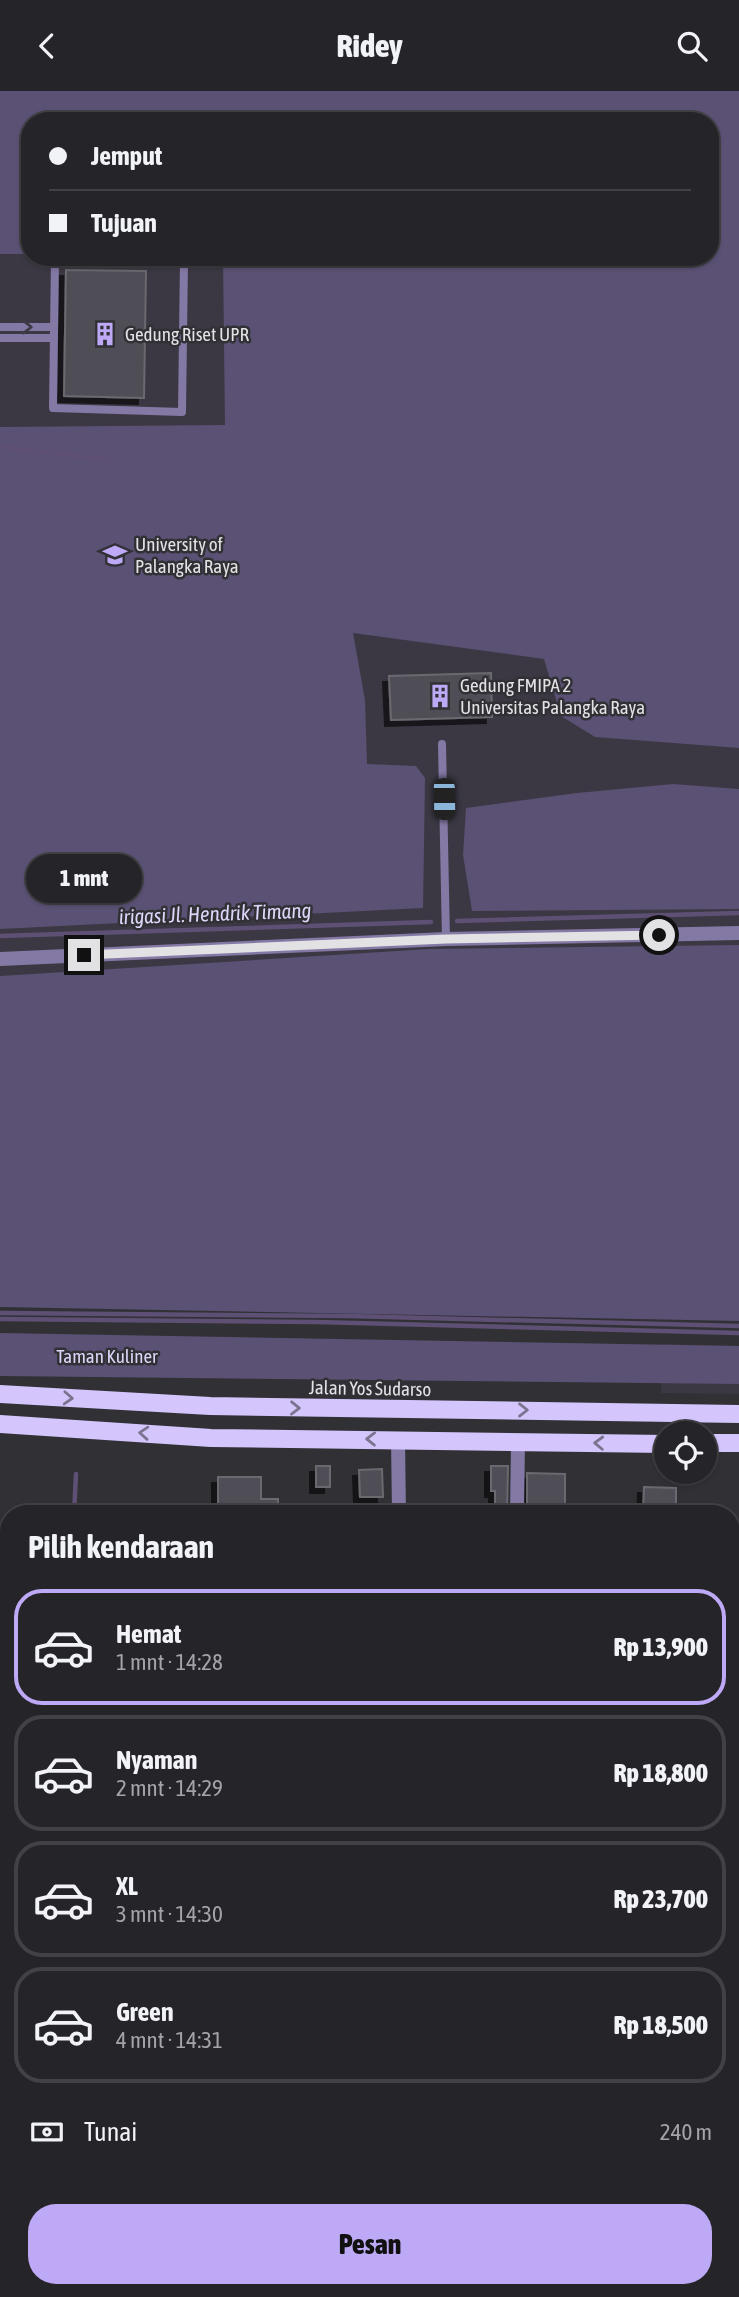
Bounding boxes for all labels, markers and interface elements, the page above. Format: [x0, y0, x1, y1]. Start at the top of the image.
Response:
icon: back [28, 27, 66, 65]
text: Ridey [337, 27, 402, 64]
icon: search [673, 27, 711, 65]
text: Jemput [91, 141, 162, 171]
text: Tujuan [91, 208, 157, 238]
one-way arrow [22, 319, 33, 335]
building icon: Gedung Riset UPR [91, 320, 119, 348]
place label: Gedung Riset UPR [125, 323, 250, 345]
place label: University of Palangka Raya [135, 533, 239, 577]
school or university icon: University of Palangka Raya [101, 541, 129, 569]
place label: Gedung FMIPA 2 Universitas Palangka Raya [460, 674, 645, 718]
building icon: Gedung FMIPA 2 Universitas Palangka Raya [426, 682, 454, 710]
car [434, 778, 455, 820]
callout: 1 mnt [26, 853, 142, 903]
text: 1 mnt [60, 865, 108, 891]
water label: irigasi Jl. Hendrik Timang [118, 898, 312, 928]
route start [643, 919, 675, 951]
route end [68, 939, 100, 971]
park label: Taman Kuliner [56, 1345, 158, 1367]
street label: Jalan Yos Sudarso [309, 1376, 431, 1400]
one-way arrow [63, 1390, 74, 1405]
one-way arrow [290, 1400, 301, 1415]
one-way arrow [518, 1402, 529, 1418]
map controls [654, 1421, 717, 1484]
button: locate [654, 1421, 717, 1484]
one-way arrow [138, 1426, 149, 1441]
one-way arrow [365, 1431, 376, 1447]
one-way arrow [593, 1436, 604, 1451]
text: Pilih kendaraan [28, 1528, 214, 1565]
icon: car [32, 1616, 95, 1679]
text: Hemat [116, 1619, 181, 1649]
text: Rp 13,900 [613, 1632, 708, 1662]
text: 1 mnt · 14:28 [116, 1649, 223, 1675]
icon: car [32, 1742, 95, 1805]
text: Nyaman [116, 1745, 197, 1775]
text: Rp 18,800 [613, 1758, 708, 1788]
text: 2 mnt · 14:29 [116, 1775, 223, 1801]
icon: car [32, 1868, 95, 1931]
text: XL [116, 1871, 138, 1901]
text: Rp 23,700 [613, 1884, 708, 1914]
text: 3 mnt · 14:30 [116, 1901, 223, 1927]
icon: car [32, 1994, 95, 2057]
text: Green [116, 1997, 174, 2027]
text: Rp 18,500 [613, 2010, 708, 2040]
text: 4 mnt · 14:31 [116, 2027, 223, 2053]
icon: cash [28, 2113, 66, 2151]
text: Tunai [84, 2117, 137, 2147]
text: 240 m [660, 2119, 712, 2145]
button: Pesan [28, 2204, 712, 2284]

